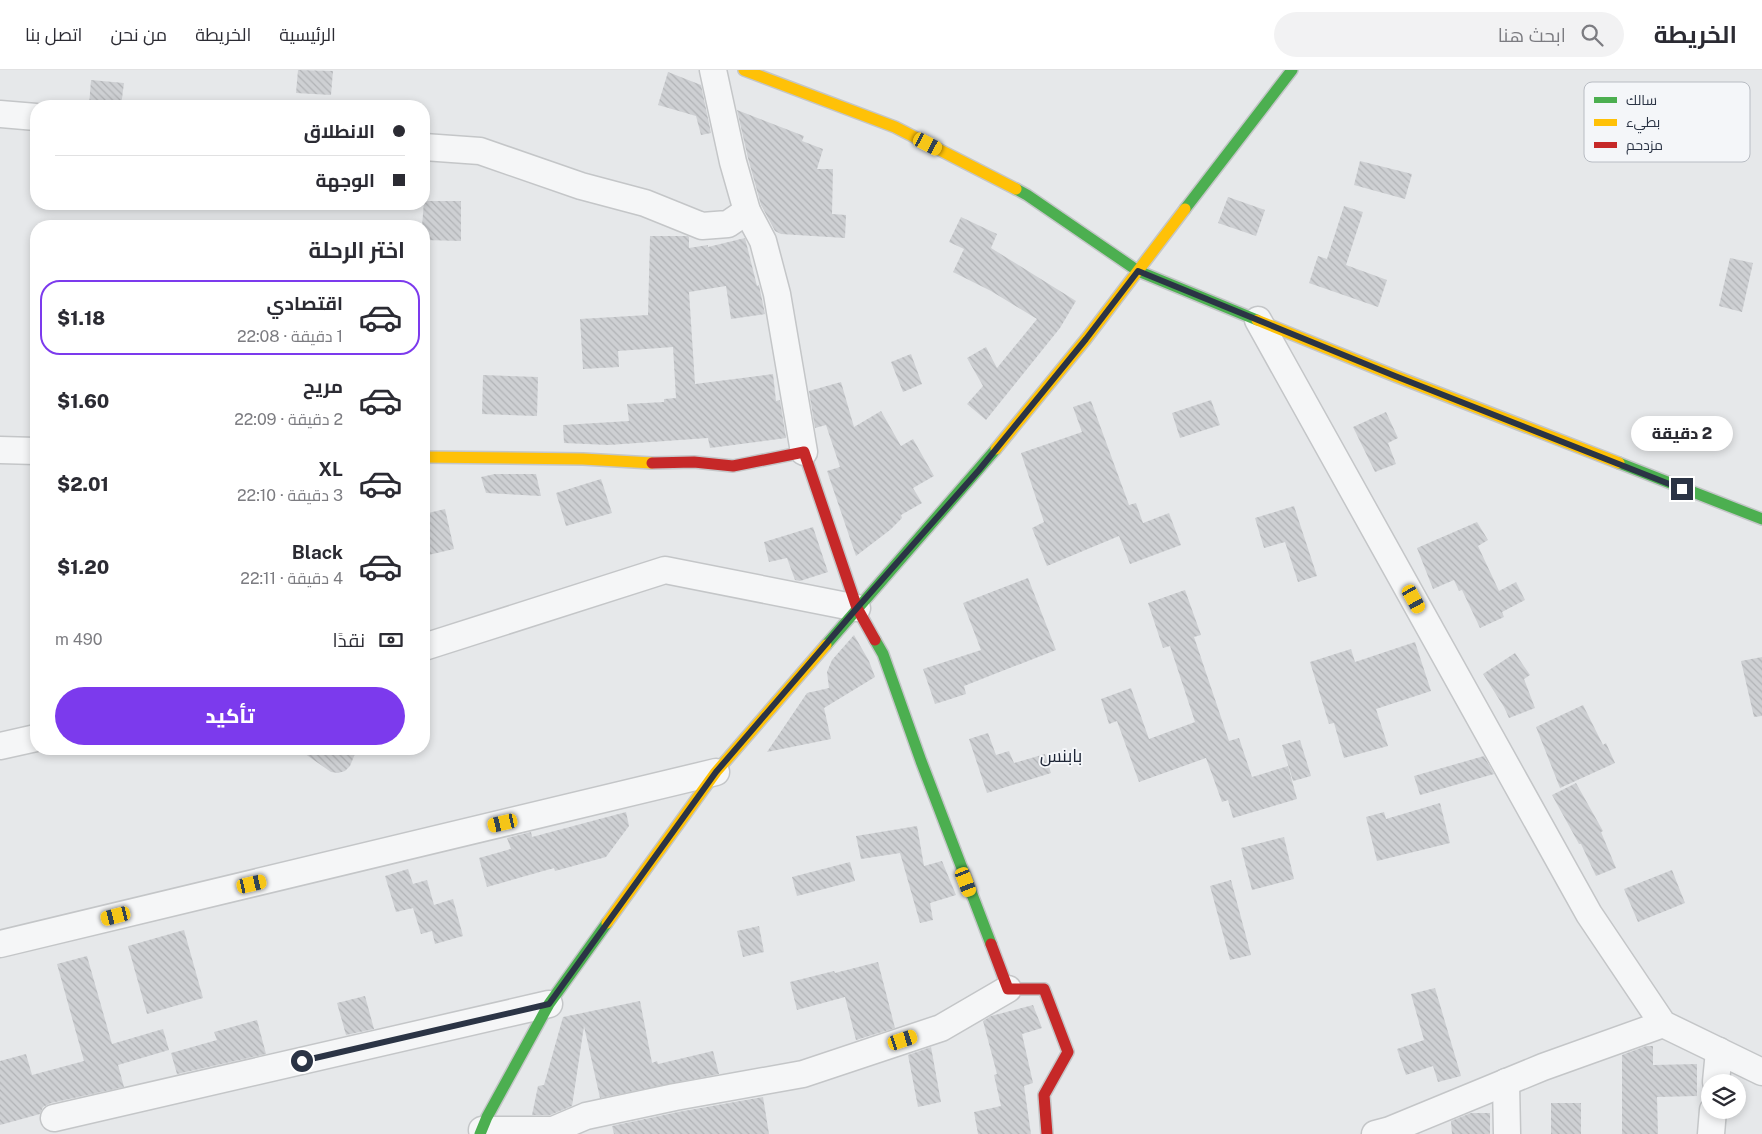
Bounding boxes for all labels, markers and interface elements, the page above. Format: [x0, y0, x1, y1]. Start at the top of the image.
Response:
search box [1274, 12, 1624, 57]
text: الخريطة [1654, 20, 1737, 48]
icon: search [1578, 21, 1606, 49]
text: اتصل بنا [25, 24, 82, 45]
text: من نحن [110, 24, 167, 45]
text: الخريطة [195, 24, 251, 45]
text: الرئيسية [279, 24, 336, 45]
text: ابحث هنا [1498, 24, 1566, 46]
legend [1584, 82, 1750, 162]
text: سالك [1626, 92, 1657, 108]
text: بطيء [1626, 114, 1660, 134]
text: الانطلاق [304, 120, 375, 142]
car [911, 131, 944, 157]
text: مزدحم [1626, 137, 1663, 155]
text: الوجهة [315, 169, 375, 191]
text: اختر الرحلة [309, 237, 405, 263]
text: اقتصادي [267, 292, 343, 314]
icon: car [358, 295, 403, 340]
text: $1.18 [57, 307, 105, 329]
text: 1 دقيقة · 22:08 [237, 327, 343, 346]
text: مريح [303, 375, 343, 397]
icon: car [358, 378, 403, 423]
text: $1.60 [57, 390, 109, 412]
text: 2 دقيقة · 22:09 [234, 410, 343, 429]
callout: 2 دقيقة [1631, 416, 1733, 452]
text: 2 دقيقة [1652, 424, 1712, 443]
text: XL [318, 458, 343, 480]
icon: car [358, 461, 403, 506]
text: $2.01 [57, 473, 109, 495]
route end [1671, 478, 1693, 500]
text: 3 دقيقة · 22:10 [237, 486, 343, 505]
text: Black [292, 541, 343, 563]
icon: car [358, 544, 403, 589]
text: $1.20 [57, 556, 109, 578]
text: 4 دقيقة · 22:11 [240, 569, 343, 588]
car [1400, 582, 1427, 616]
icon: cash [377, 626, 405, 654]
text: نقدًا [333, 629, 365, 651]
text: 490 m [55, 630, 102, 649]
button: تأكيد [55, 687, 405, 745]
district label: بابنس [1040, 745, 1082, 767]
car [486, 812, 519, 834]
car [953, 865, 978, 899]
car [235, 873, 268, 895]
car [99, 905, 132, 927]
car [886, 1028, 919, 1052]
route start [291, 1050, 313, 1072]
map controls [1701, 1074, 1746, 1119]
button: layers [1701, 1074, 1746, 1119]

